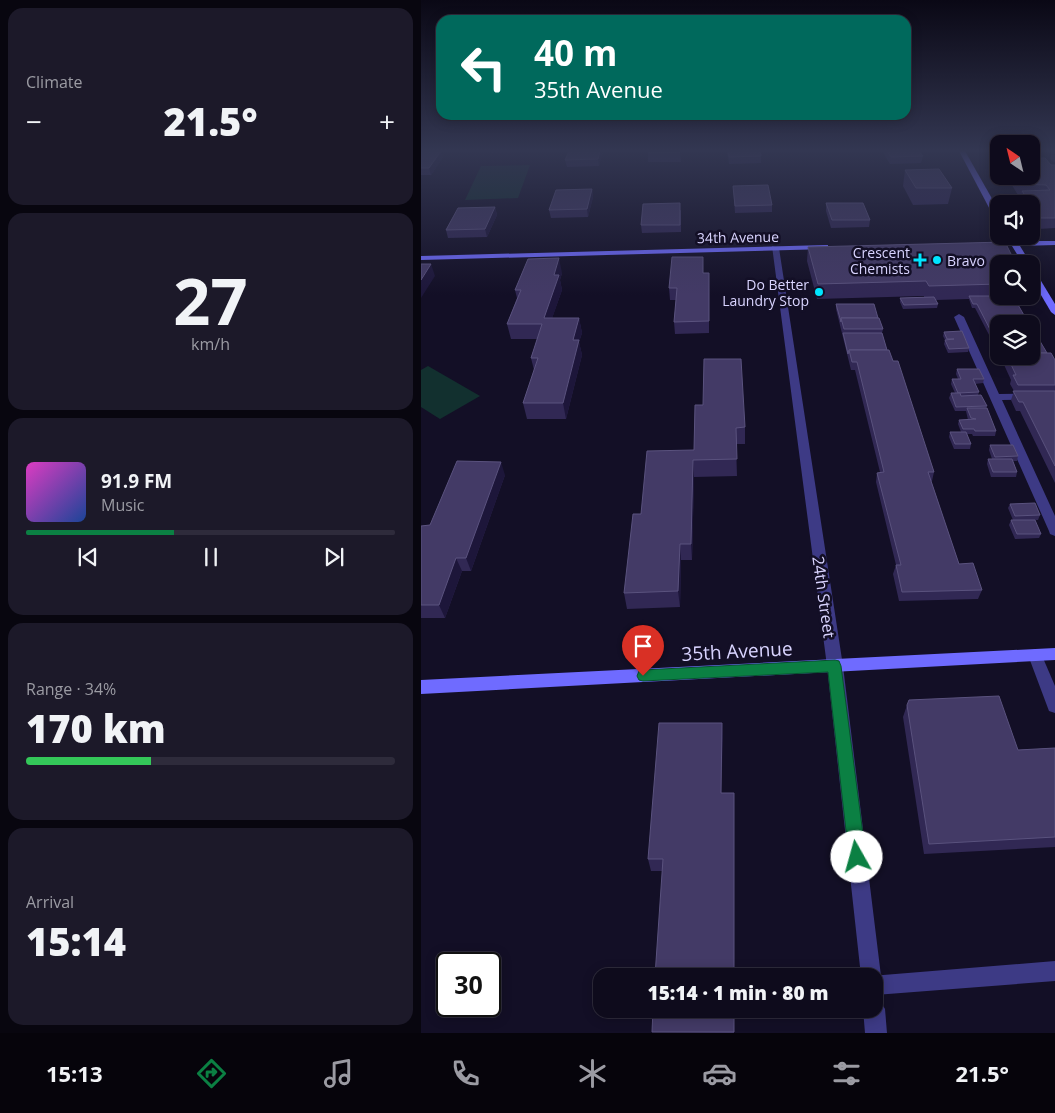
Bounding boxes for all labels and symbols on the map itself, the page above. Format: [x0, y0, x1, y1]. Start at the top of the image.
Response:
north arrow [990, 135, 1040, 185]
street label: 34th Avenue [697, 227, 779, 247]
place label: Crescent Chemists [850, 243, 910, 278]
place label: Bravo [947, 251, 985, 270]
marker: Crescent Chemists [914, 254, 926, 266]
marker: Bravo [931, 254, 943, 266]
place label: Do Better Laundry Stop [722, 275, 809, 310]
marker: Do Better Laundry Stop [813, 286, 825, 298]
street label: 24th Street [807, 555, 841, 640]
pin [622, 625, 664, 676]
street label: 35th Avenue [681, 635, 793, 667]
position arrow [830, 830, 882, 882]
speed limit sign: 30 [436, 952, 501, 1017]

